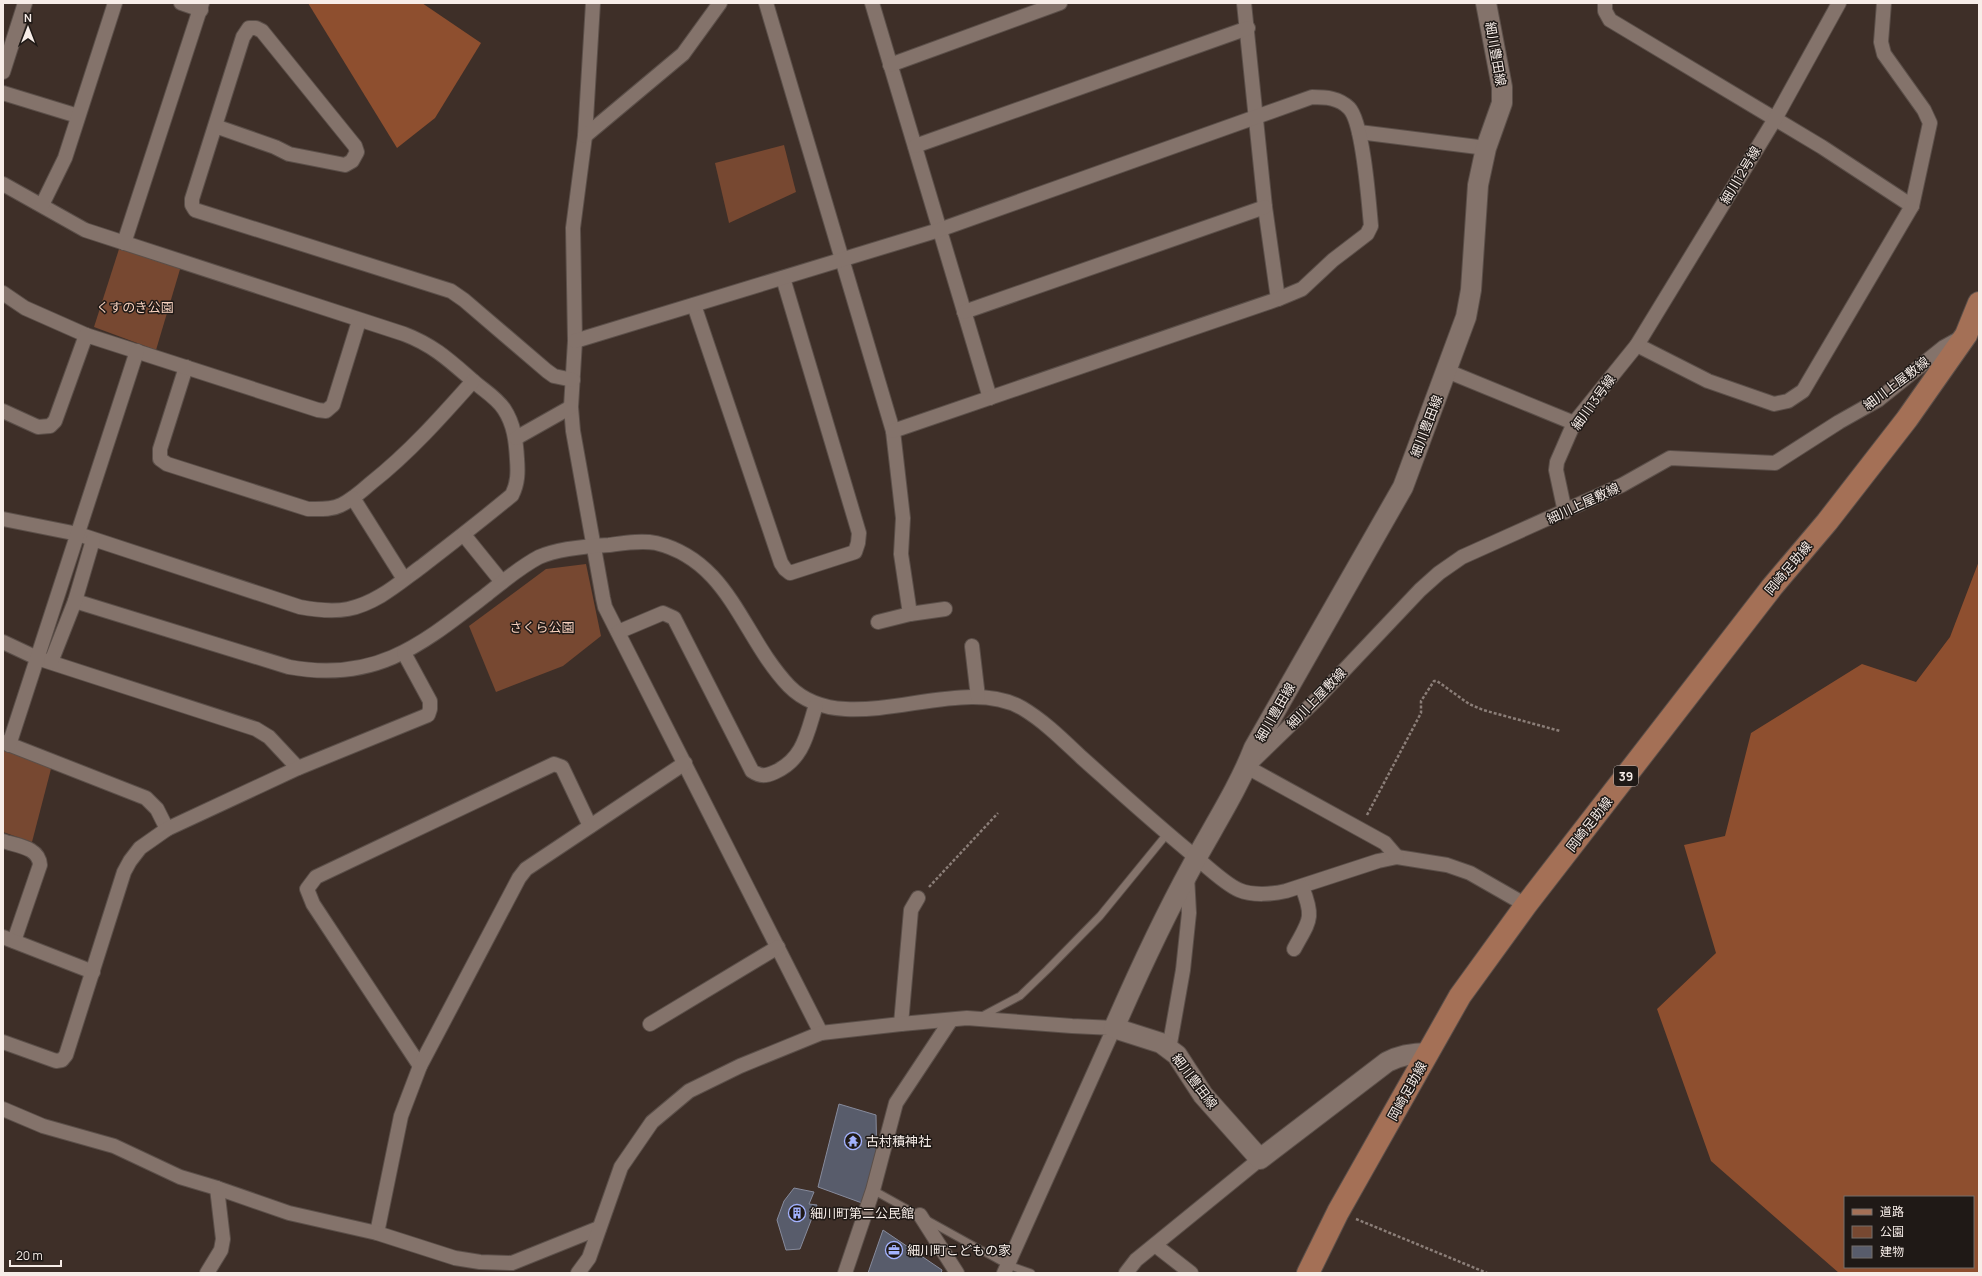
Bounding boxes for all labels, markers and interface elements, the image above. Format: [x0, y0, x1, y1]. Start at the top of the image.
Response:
north arrow [8, 8, 48, 48]
text: N [24, 10, 32, 25]
street label: 細川豊田線 [1481, 20, 1511, 88]
street label: 細川12号線 [1716, 143, 1764, 207]
park label: くすのき公園 [96, 298, 174, 316]
street label: 細川上屋敷線 [1859, 352, 1933, 414]
street label: 細川13号線 [1567, 371, 1619, 433]
street label: 細川豊田線 [1406, 392, 1446, 460]
street label: 細川上屋敷線 [1544, 478, 1622, 528]
street label: 岡崎足助線 [1760, 537, 1816, 599]
park label: さくら公園 [509, 618, 575, 636]
street label: 細川上屋敷線 [1282, 664, 1350, 732]
street label: 細川豊田線 [1251, 679, 1299, 745]
road number: 39 [1614, 766, 1638, 786]
street label: 岡崎足助線 [1562, 793, 1616, 855]
street label: 細川豊田線 [1168, 1050, 1222, 1112]
street label: 岡崎足助線 [1383, 1058, 1431, 1124]
temple icon: 古村積神社 [843, 1131, 863, 1151]
place label: 古村積神社 [866, 1132, 931, 1150]
legend [1844, 1196, 1974, 1268]
building icon: 細川町第二公民館 [787, 1203, 807, 1223]
text: 道路 [1880, 1203, 1904, 1220]
place label: 細川町第二公民館 [810, 1204, 914, 1222]
text: 公園 [1880, 1223, 1904, 1240]
office icon: 細川町こどもの家 [884, 1240, 904, 1260]
place label: 細川町こどもの家 [907, 1241, 1011, 1259]
scale bar [10, 1242, 61, 1268]
text: 建物 [1880, 1243, 1904, 1260]
text: 20 m [16, 1247, 43, 1264]

